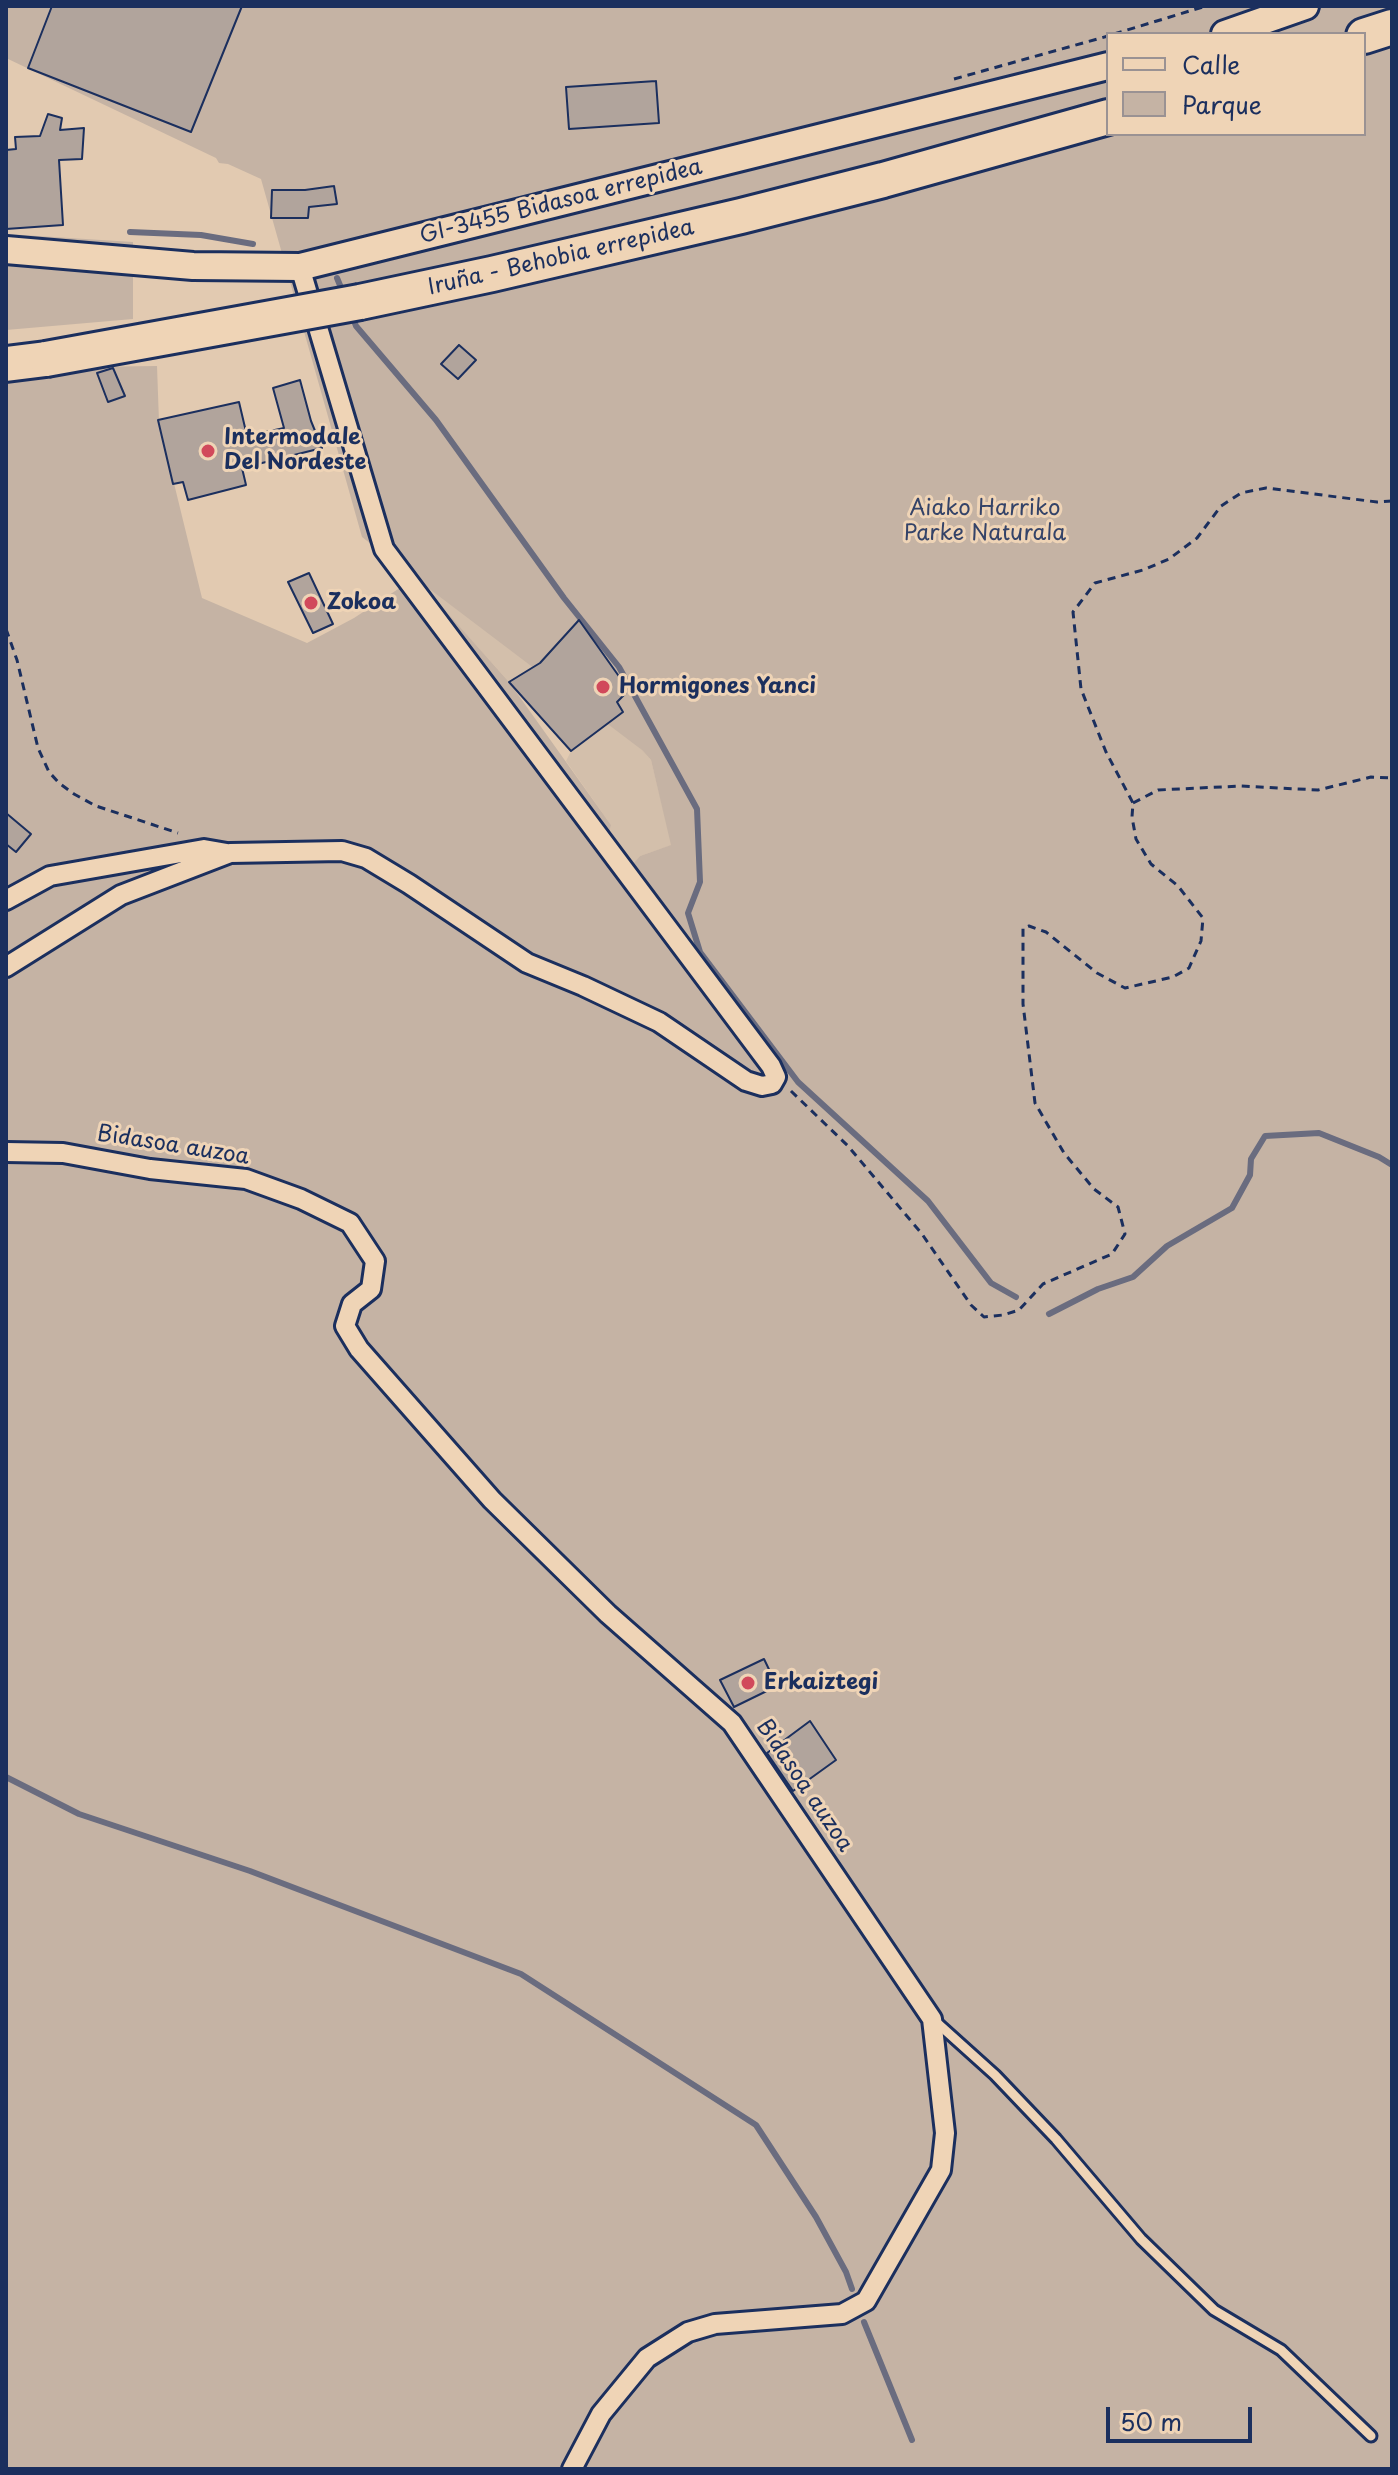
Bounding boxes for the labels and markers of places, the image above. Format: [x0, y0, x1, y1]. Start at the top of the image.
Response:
place label: Intermodale Del Nordeste [224, 425, 367, 476]
marker: Intermodale Del Nordeste [199, 442, 217, 460]
place label: Zokoa [327, 590, 396, 616]
marker: Zokoa [302, 594, 320, 612]
place label: Hormigones Yanci [619, 674, 816, 700]
marker: Hormigones Yanci [594, 678, 612, 696]
place label: Erkaiztegi [764, 1670, 878, 1696]
marker: Erkaiztegi [739, 1674, 757, 1692]

